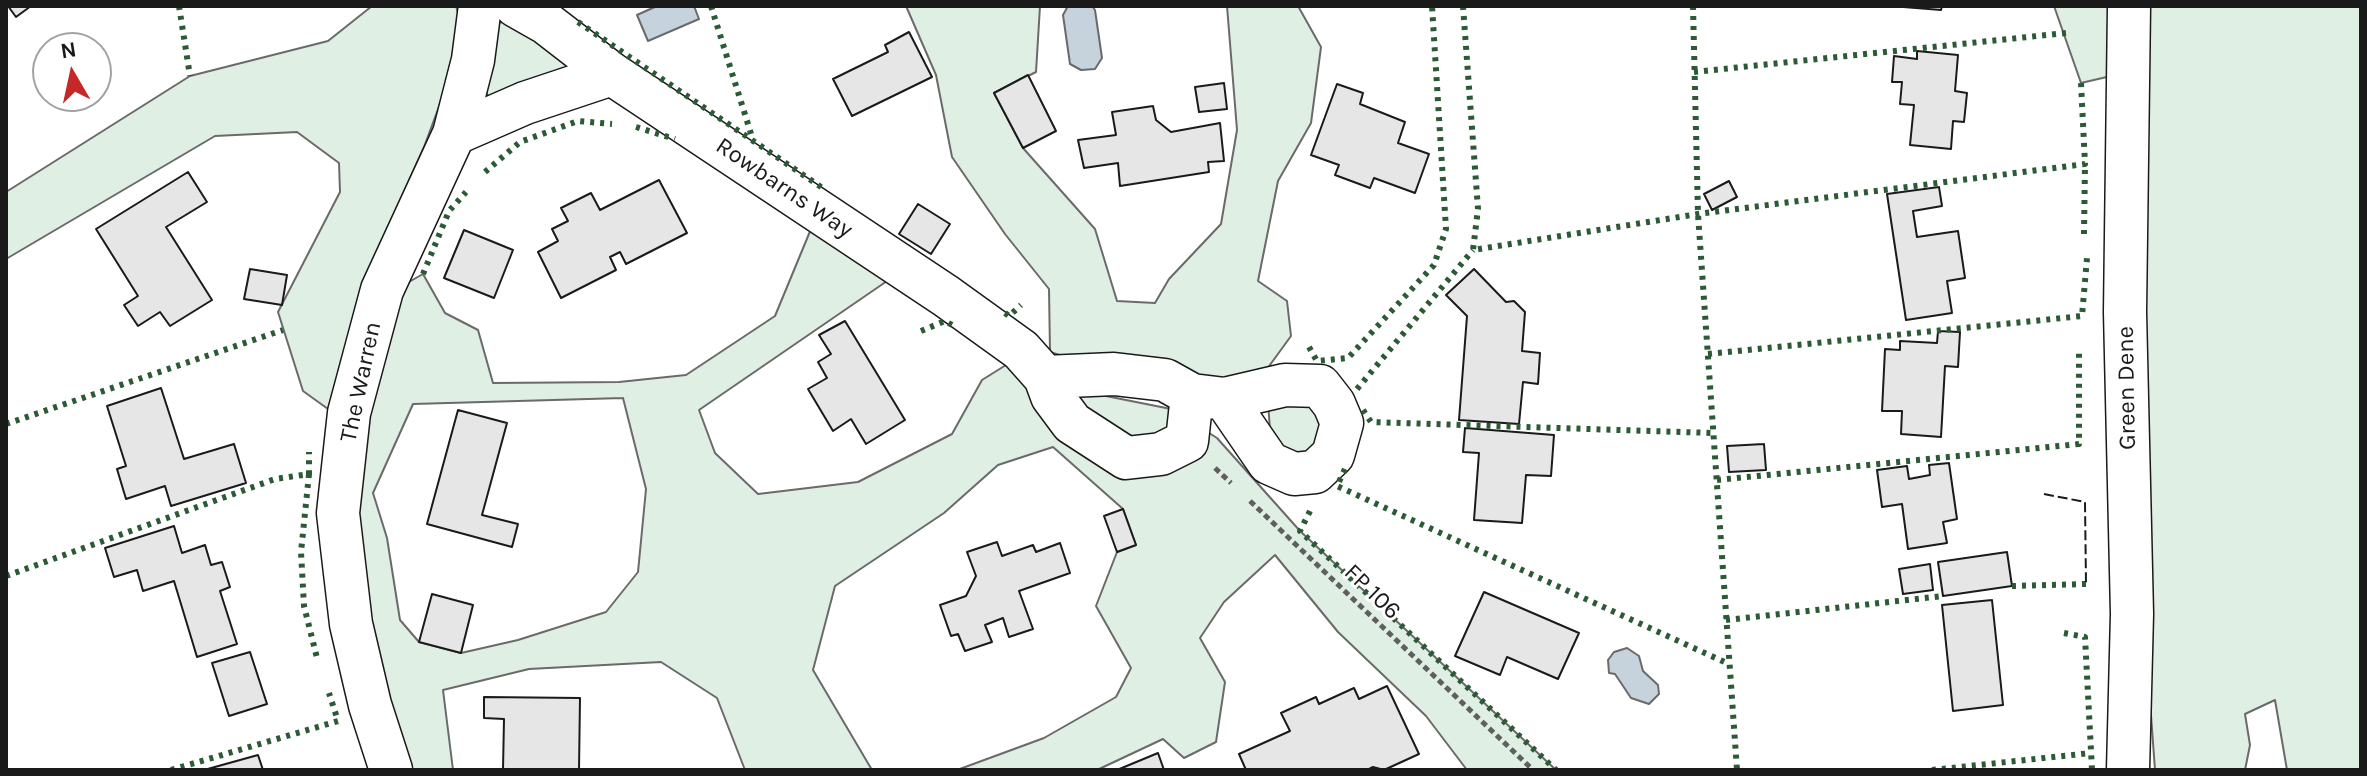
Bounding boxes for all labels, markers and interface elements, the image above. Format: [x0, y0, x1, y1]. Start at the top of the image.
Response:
north arrow [32, 32, 112, 112]
text: N [59, 36, 78, 64]
street label: Rowbarns Way [710, 132, 858, 244]
street label: The Warren [334, 319, 388, 445]
street label: Green Dene [2112, 326, 2142, 450]
street label: FP 106 [1338, 558, 1406, 626]

